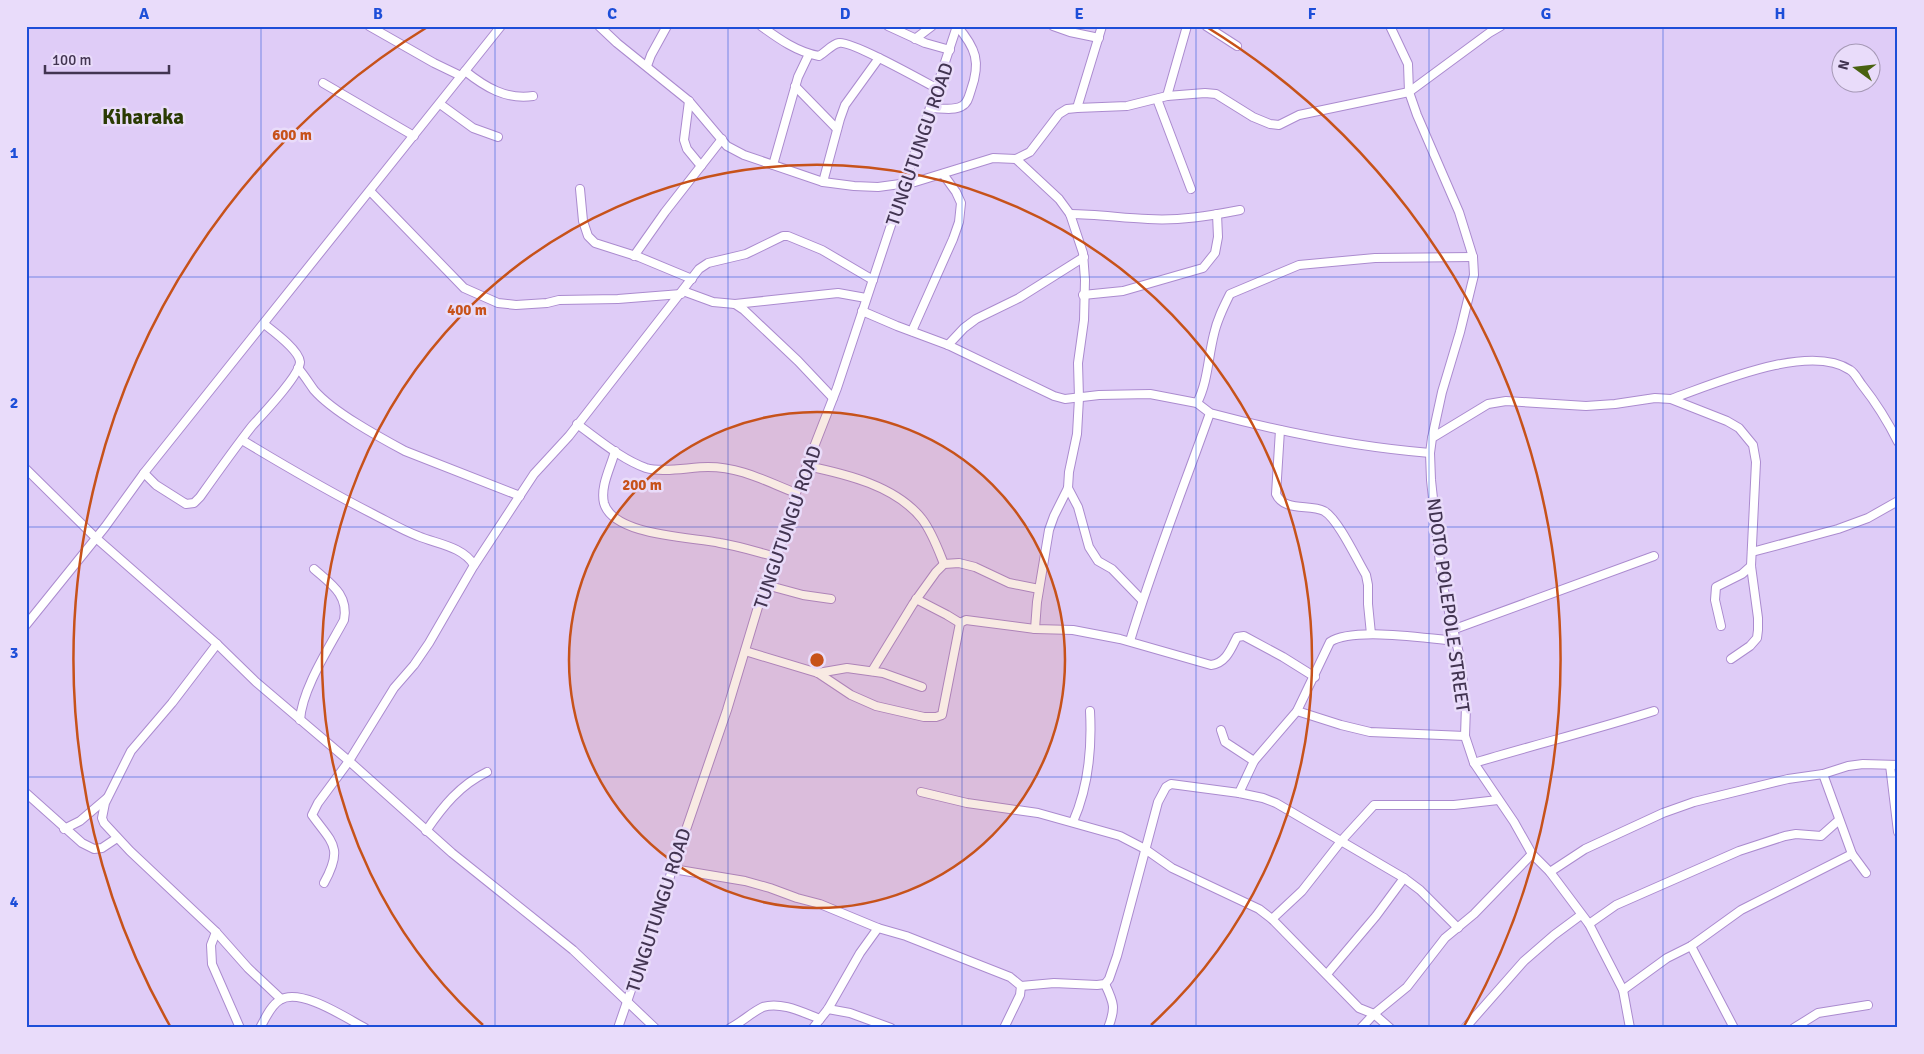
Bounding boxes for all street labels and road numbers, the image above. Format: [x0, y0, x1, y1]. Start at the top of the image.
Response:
street label: TUNGUTUNGU ROAD [881, 59, 959, 229]
street label: TUNGUTUNGU ROAD [749, 442, 827, 612]
street label: NDOTO POLEPOLE STREET [1421, 496, 1475, 714]
street label: TUNGUTUNGU ROAD [621, 825, 697, 995]

